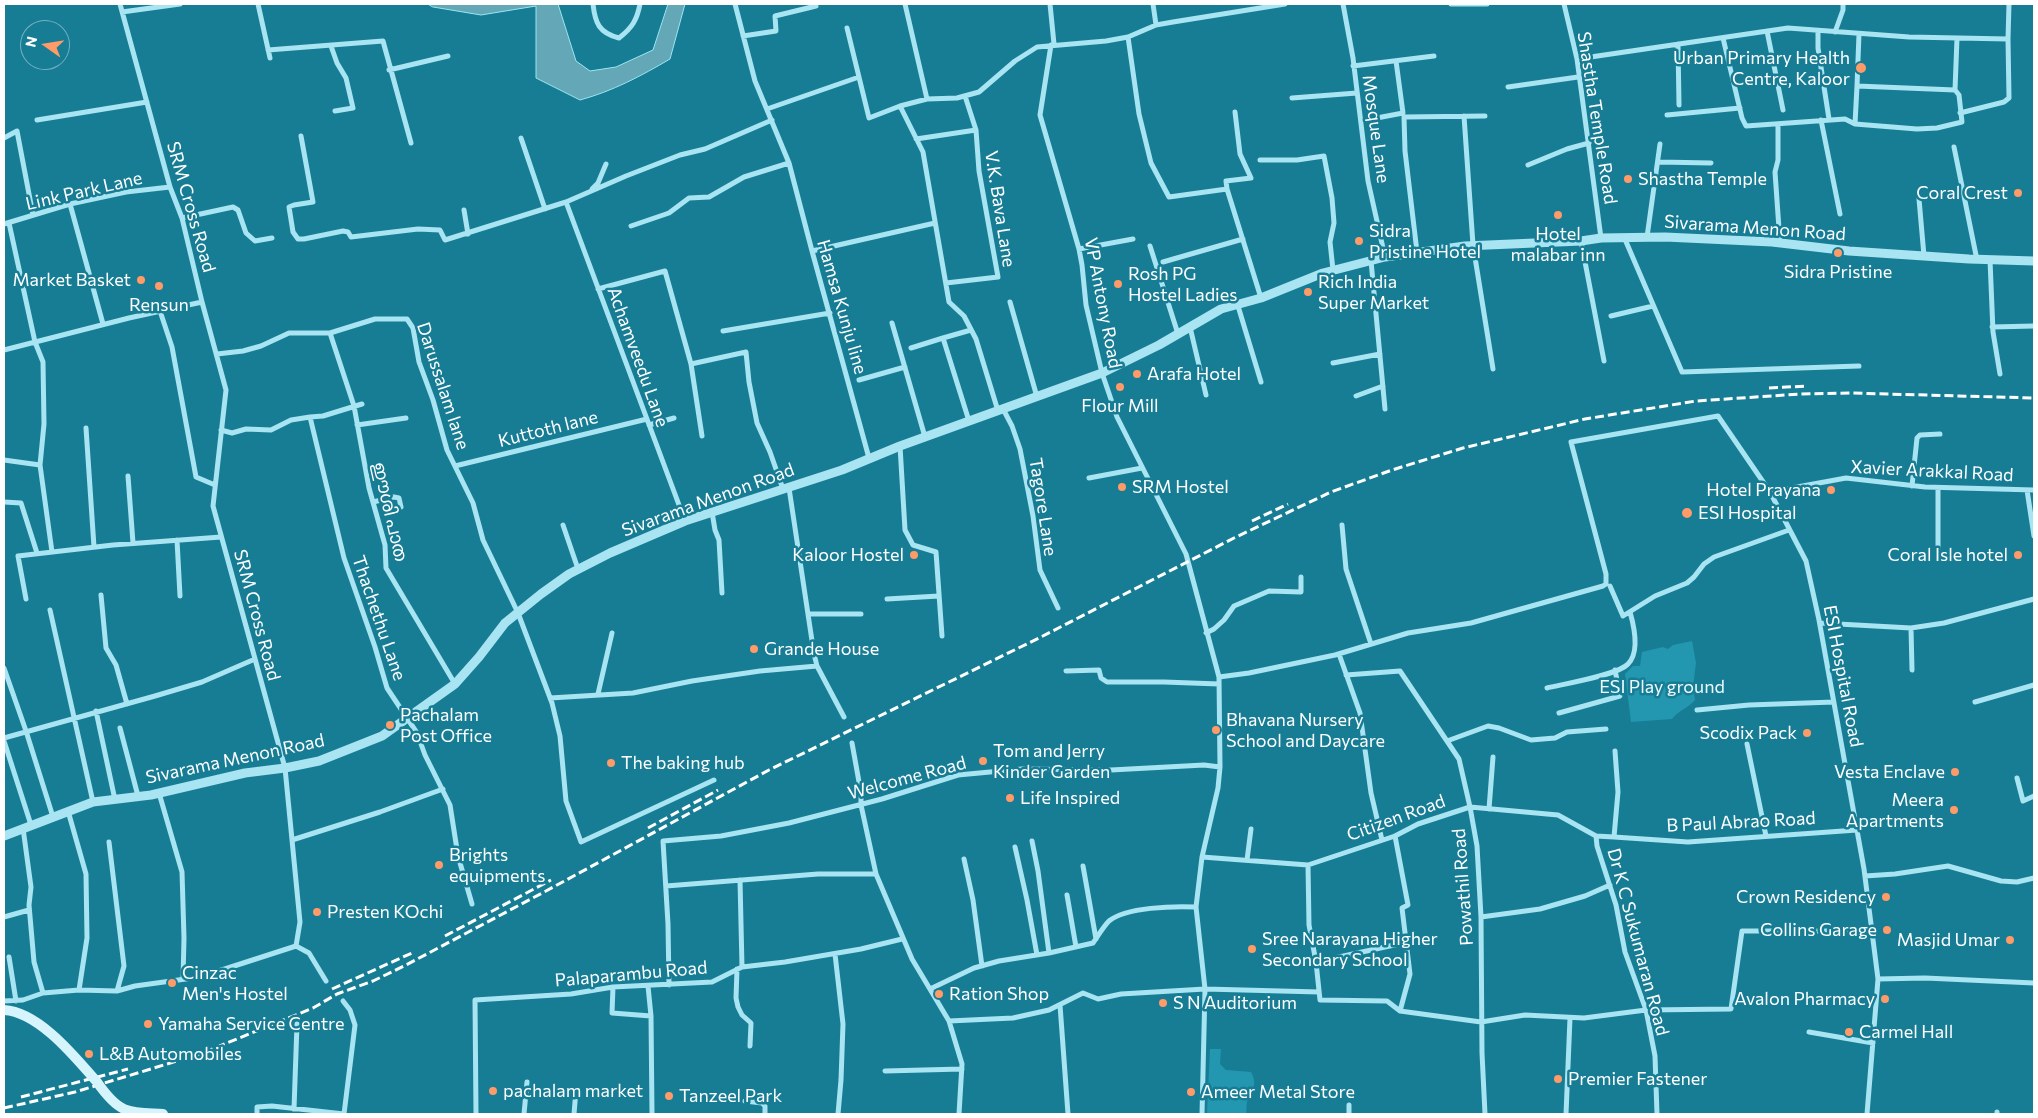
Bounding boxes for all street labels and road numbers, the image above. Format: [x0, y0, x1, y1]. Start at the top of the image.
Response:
street label: Shastha Temple Road [1573, 30, 1621, 206]
street label: Mosque Lane [1358, 74, 1394, 184]
street label: SRM Cross Road [162, 139, 220, 275]
street label: V.K. Bava Lane [980, 149, 1020, 269]
street label: Link Park Lane [24, 167, 144, 215]
street label: Sivarama Menon Road [1663, 211, 1847, 245]
street label: VP Antony Road [1080, 236, 1126, 370]
street label: Hamsa Kunju line [812, 237, 872, 377]
street label: Achamveedu Lane [603, 284, 673, 430]
street label: Darussalam lane [412, 320, 474, 452]
street label: Kuttoth lane [496, 406, 600, 452]
street label: Tagore Lane [1025, 456, 1061, 558]
street label: Xavier Arakkal Road [1850, 456, 2014, 486]
street label: Sivarama Menon Road [619, 459, 797, 541]
street label: ഈശി പാത [368, 460, 412, 564]
street label: SRM Cross Road [229, 547, 285, 683]
street label: Thachethu Lane [348, 553, 410, 683]
street label: ESI Hospital Road [1819, 603, 1867, 749]
street label: Sivarama Menon Road [144, 729, 326, 789]
street label: Welcome Road [846, 752, 968, 804]
street label: Citizen Road [1344, 790, 1448, 846]
street label: B Paul Abrao Road [1666, 807, 1816, 837]
street label: Powathil Road [1448, 828, 1478, 946]
street label: Dr K C Sukumaran Road [1603, 846, 1673, 1038]
street label: Palaparambu Road [554, 957, 708, 991]

